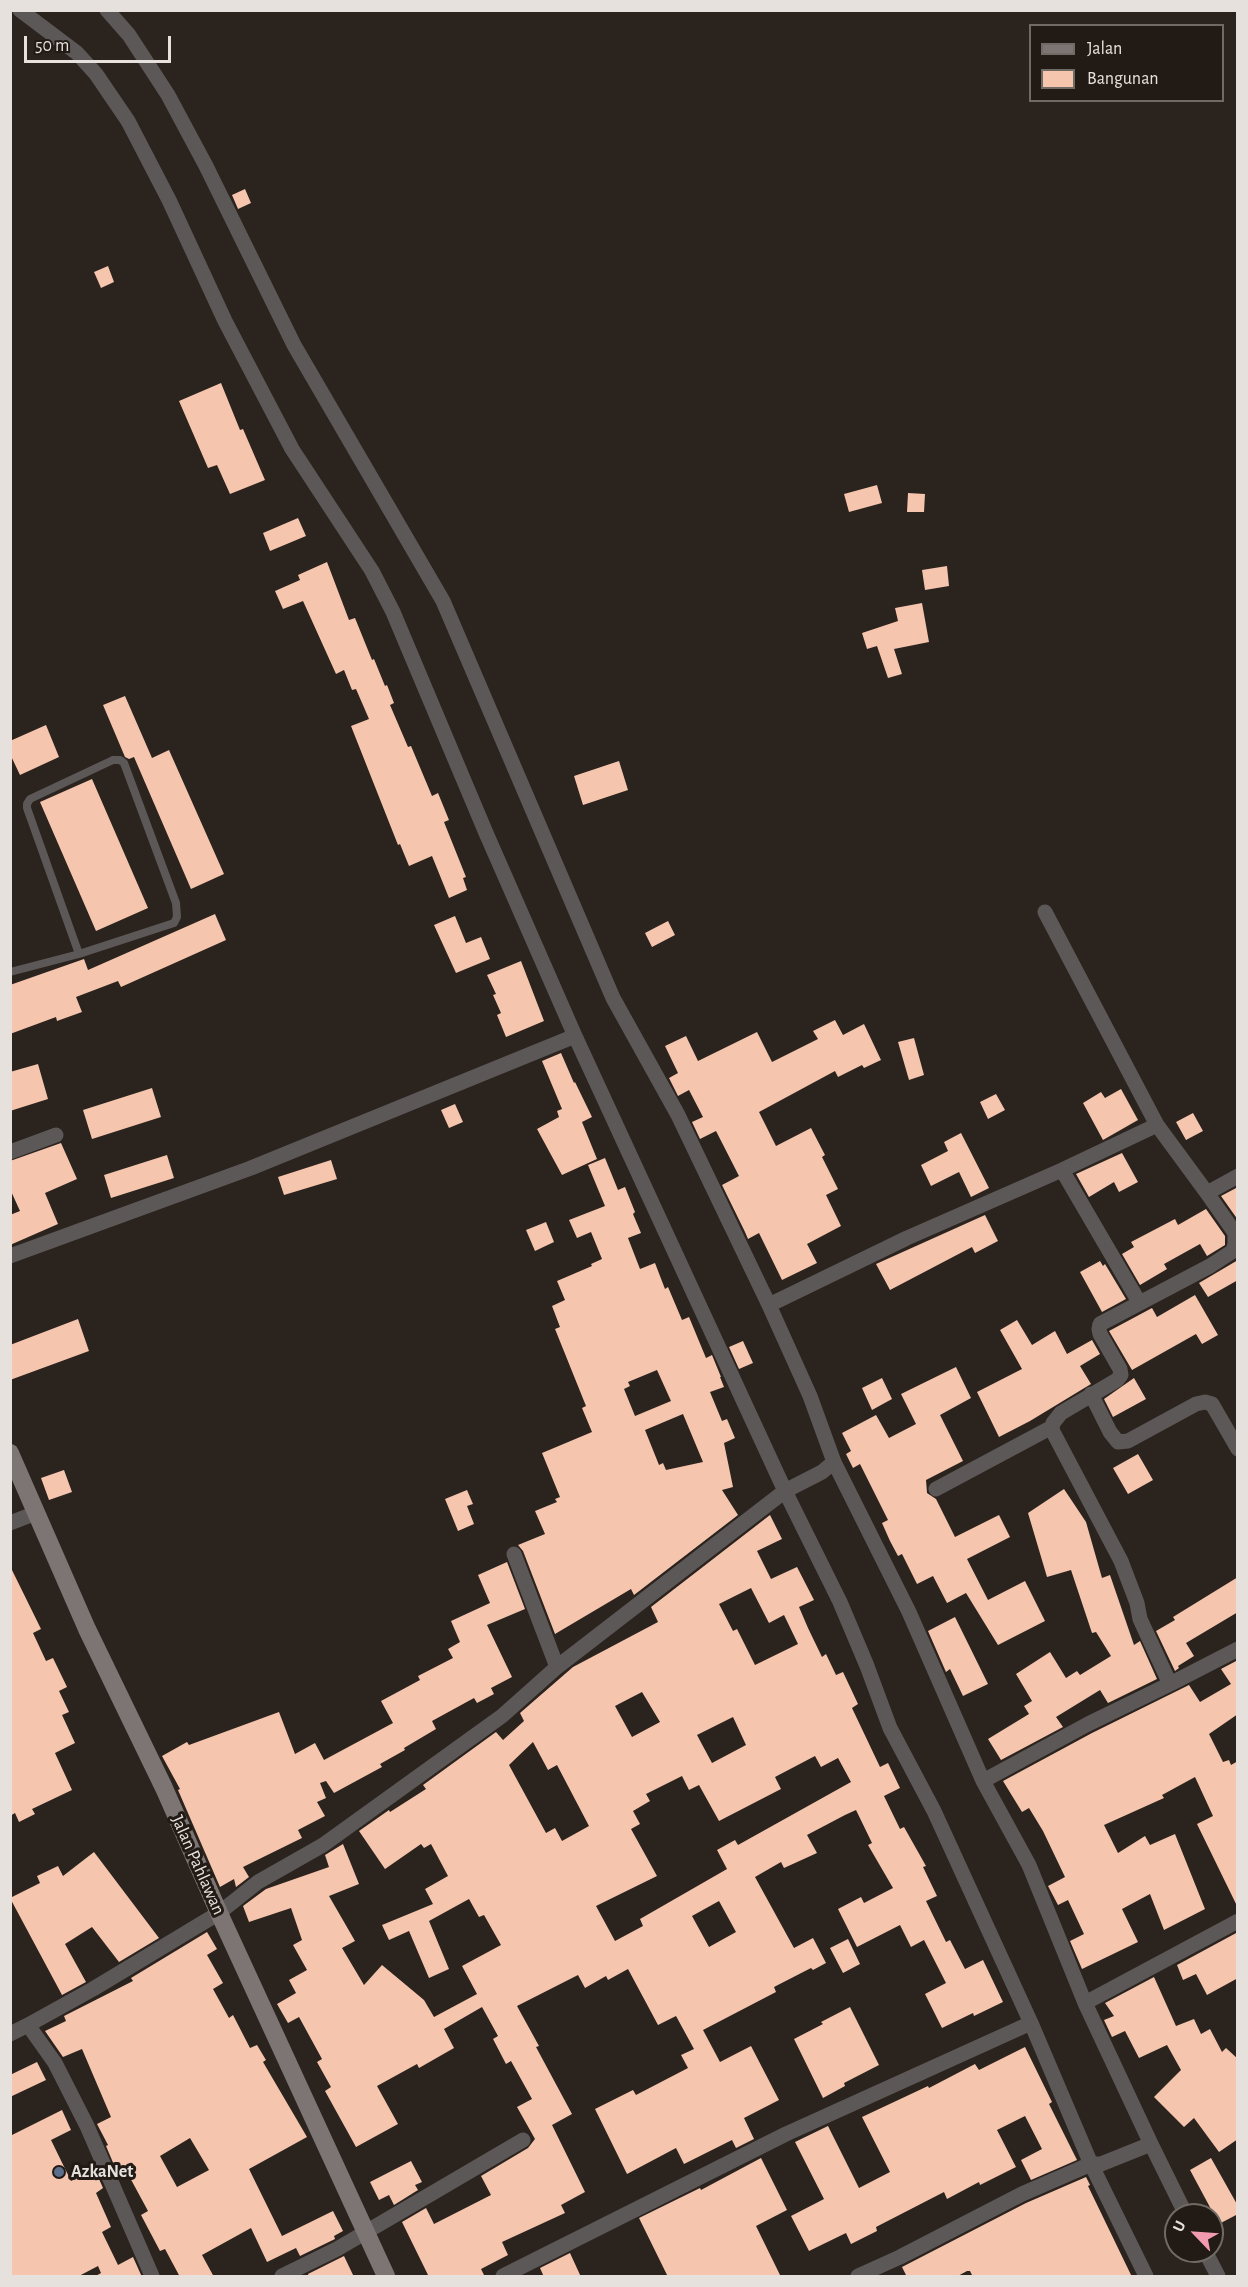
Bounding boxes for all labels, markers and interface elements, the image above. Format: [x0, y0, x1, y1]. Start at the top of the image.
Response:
scale bar [27, 24, 174, 62]
legend [1029, 24, 1224, 102]
text: 50 m [35, 37, 69, 55]
text: Jalan [1087, 40, 1122, 58]
text: Bangunan [1087, 70, 1159, 88]
street label: Jalan Pahlawan [166, 1812, 230, 1918]
place label: AzkaNet [71, 2161, 133, 2183]
marker: AzkaNet [52, 2165, 66, 2179]
north arrow [1164, 2203, 1224, 2263]
text: U [1170, 2218, 1189, 2234]

